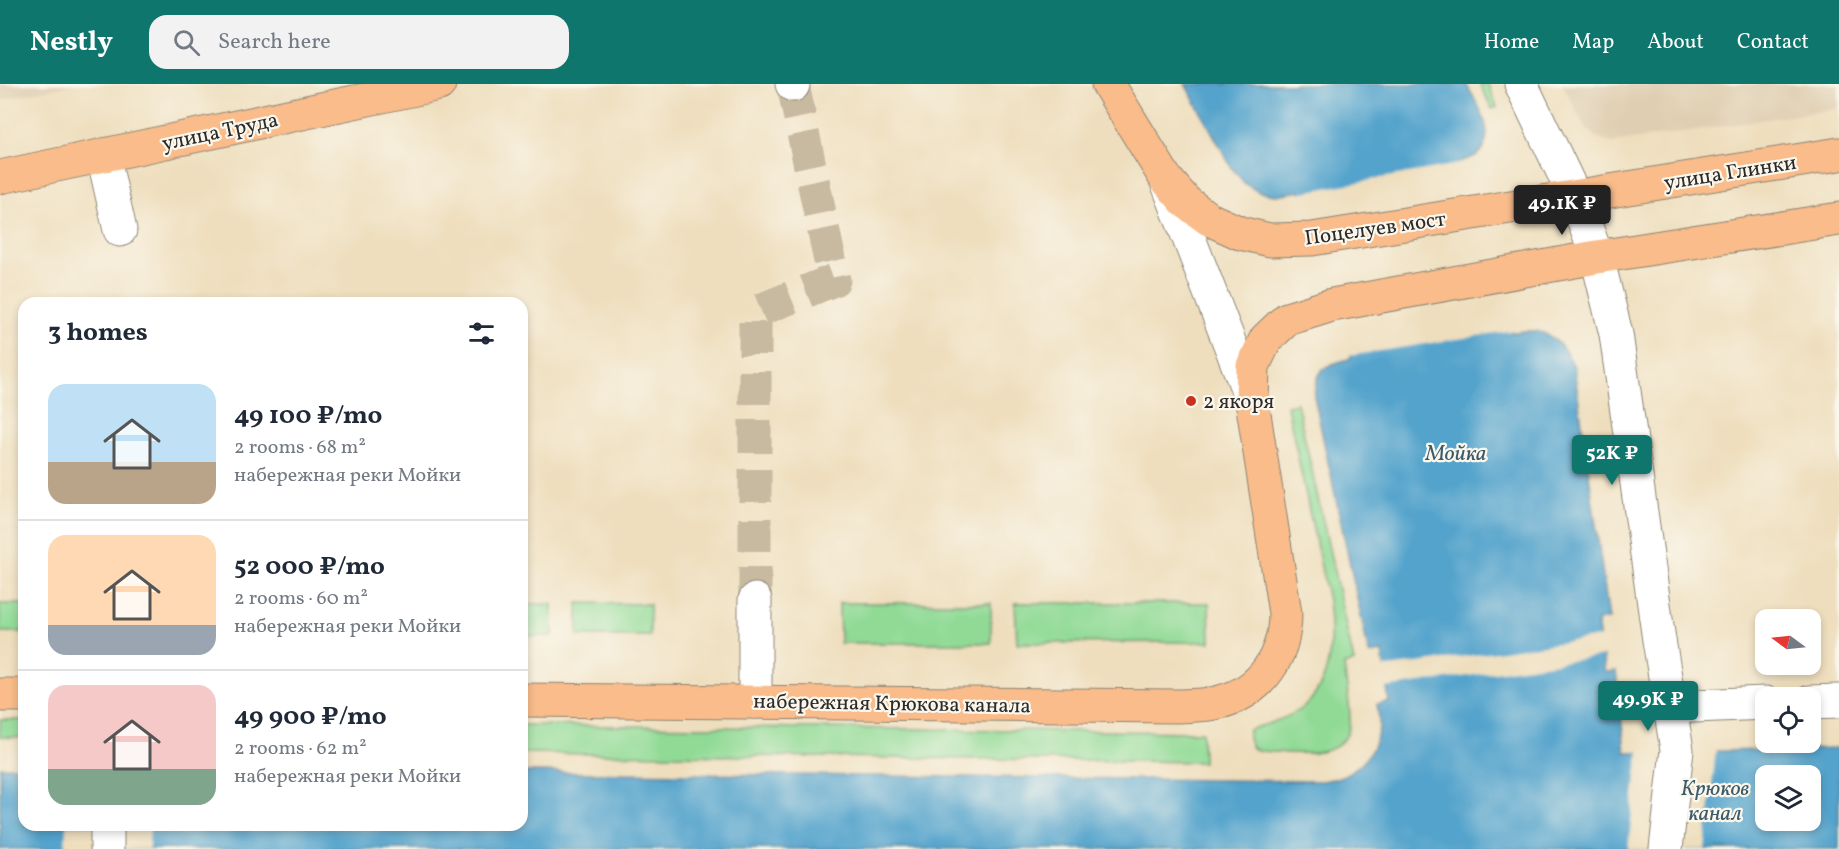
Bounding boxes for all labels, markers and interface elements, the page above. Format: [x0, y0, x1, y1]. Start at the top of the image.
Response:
search box [149, 15, 569, 69]
text: Nestly [30, 23, 113, 62]
icon: search [170, 26, 203, 59]
text: Search here [218, 27, 331, 58]
text: Home [1484, 28, 1539, 57]
text: Map [1572, 28, 1614, 57]
text: About [1647, 28, 1704, 57]
text: Contact [1737, 28, 1809, 57]
street label: улица Труда [159, 106, 281, 159]
street label: улица Глинки [1662, 149, 1799, 198]
pin: 49.1K ₽ [1507, 185, 1617, 236]
text: 49.1K ₽ [1528, 190, 1596, 218]
street label: Поцелуев мост [1303, 205, 1448, 254]
text: 3 homes [48, 315, 148, 351]
icon: filters [465, 317, 498, 350]
place label: 2 якоря [1203, 388, 1274, 417]
marker: 2 якоря [1184, 394, 1198, 408]
text: 49 100 ₽/mo [234, 398, 382, 434]
icon: home [96, 408, 168, 480]
text: 2 rooms · 68 m² [234, 434, 366, 462]
pin: 52K ₽ [1570, 435, 1654, 486]
water label: Мойка [1425, 439, 1486, 470]
text: 52K ₽ [1586, 440, 1638, 468]
text: набережная реки Мойки [234, 462, 461, 490]
text: 52 000 ₽/mo [234, 549, 385, 585]
icon: home [96, 559, 168, 631]
text: 2 rooms · 60 m² [234, 585, 368, 613]
north arrow [1755, 609, 1821, 675]
map controls [1755, 609, 1821, 831]
text: набережная реки Мойки [234, 613, 461, 641]
pin: 49.9K ₽ [1593, 681, 1703, 732]
text: 49.9K ₽ [1612, 686, 1684, 714]
button: locate [1755, 687, 1821, 753]
street label: набережная Крюкова канала [753, 688, 1031, 721]
text: 49 900 ₽/mo [234, 699, 387, 735]
icon: home [96, 709, 168, 781]
text: 2 rooms · 62 m² [234, 735, 367, 763]
text: набережная реки Мойки [234, 763, 461, 791]
button: layers [1755, 765, 1821, 831]
water label: Крюков канал [1681, 774, 1750, 830]

